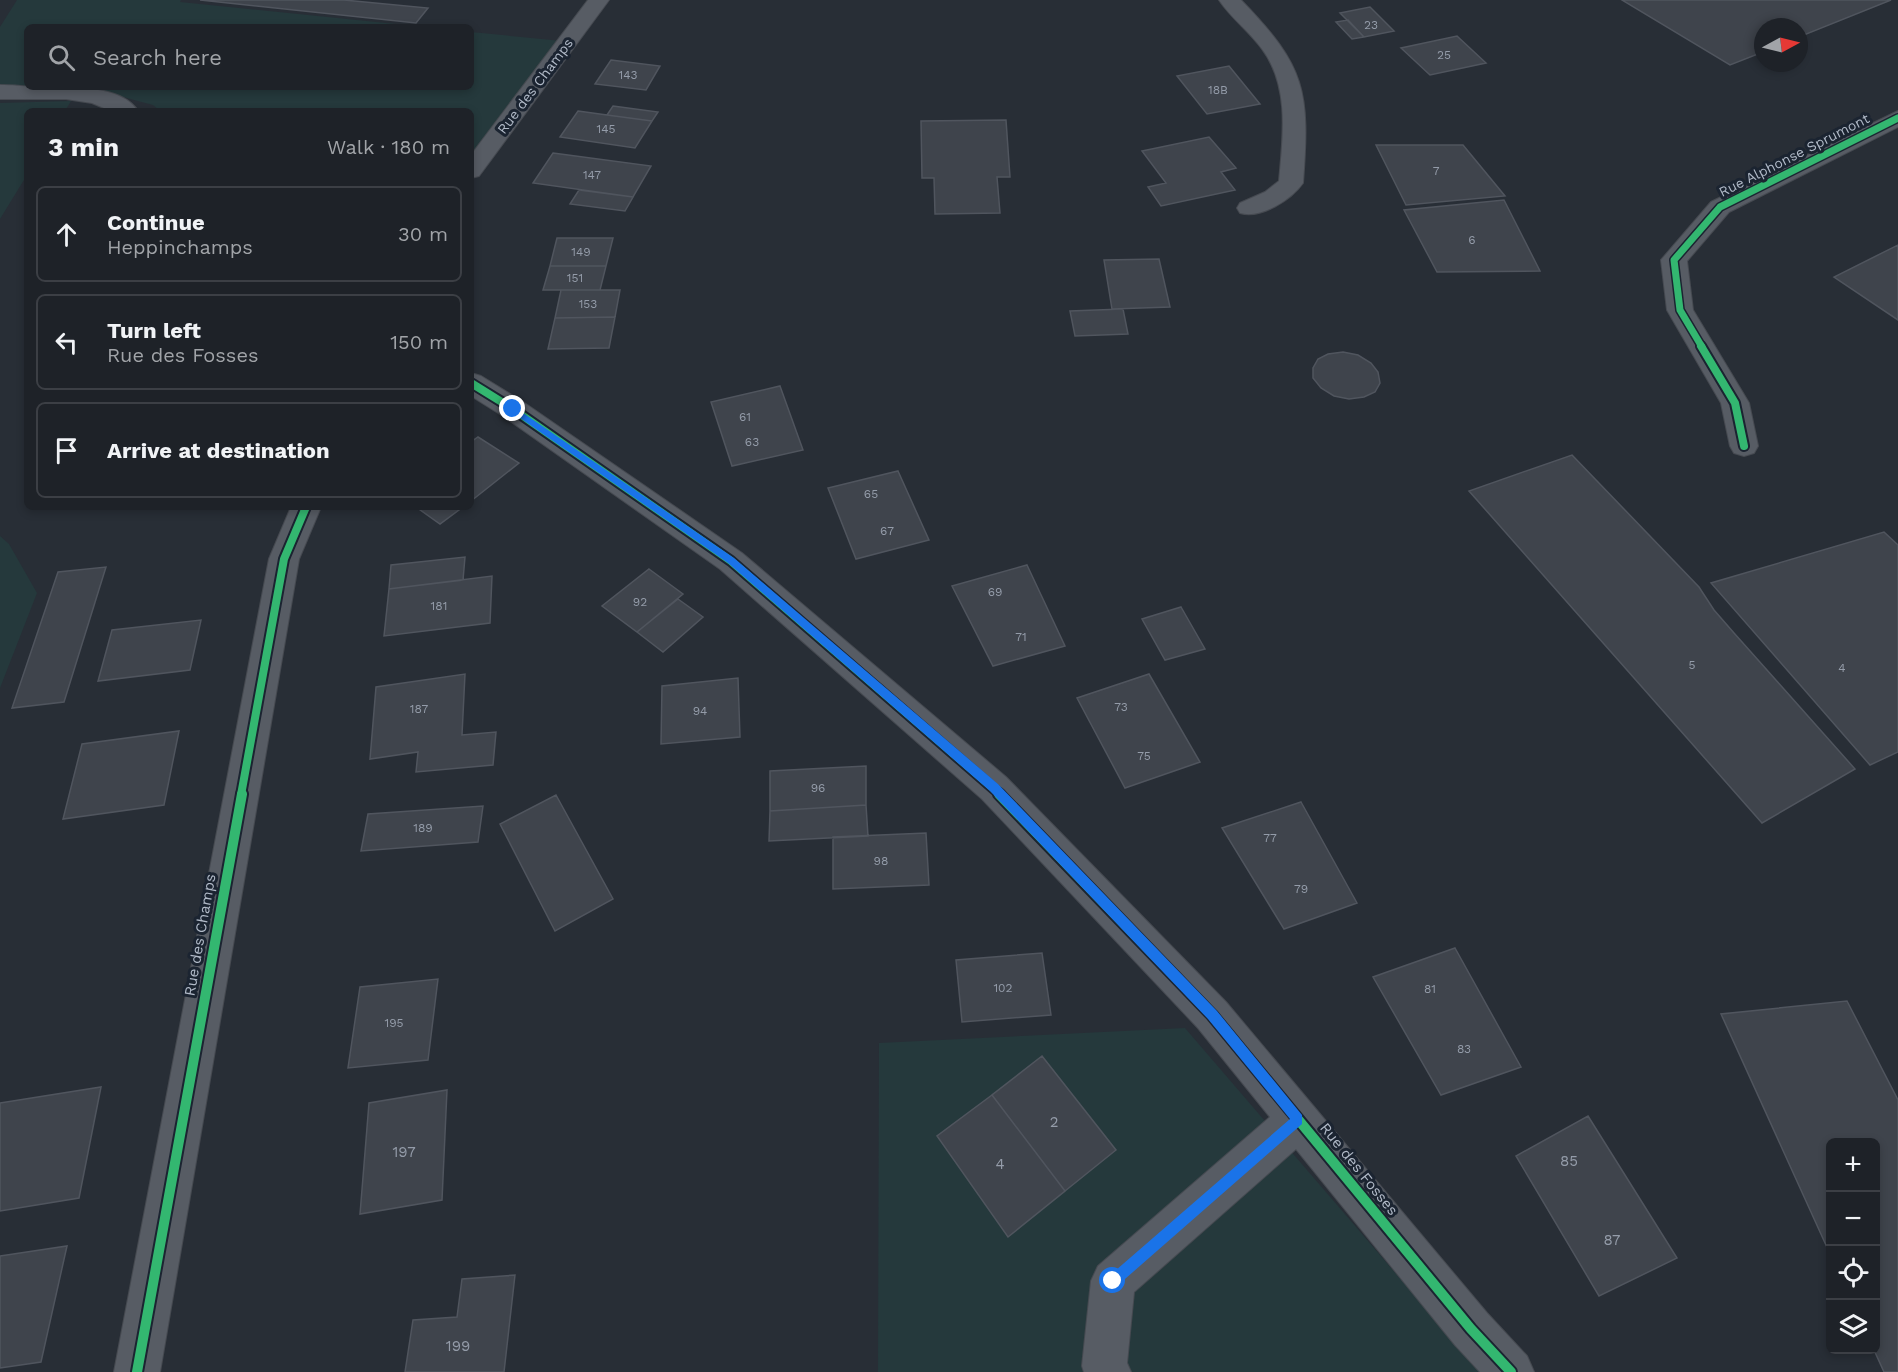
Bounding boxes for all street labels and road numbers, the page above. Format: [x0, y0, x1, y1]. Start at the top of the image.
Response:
street label: Rue des Champs [494, 35, 576, 137]
street label: Rue Alphonse Sprumont [1716, 110, 1872, 200]
street label: Rue des Champs [180, 872, 220, 997]
street label: Rue des Fosses [1316, 1119, 1402, 1219]

